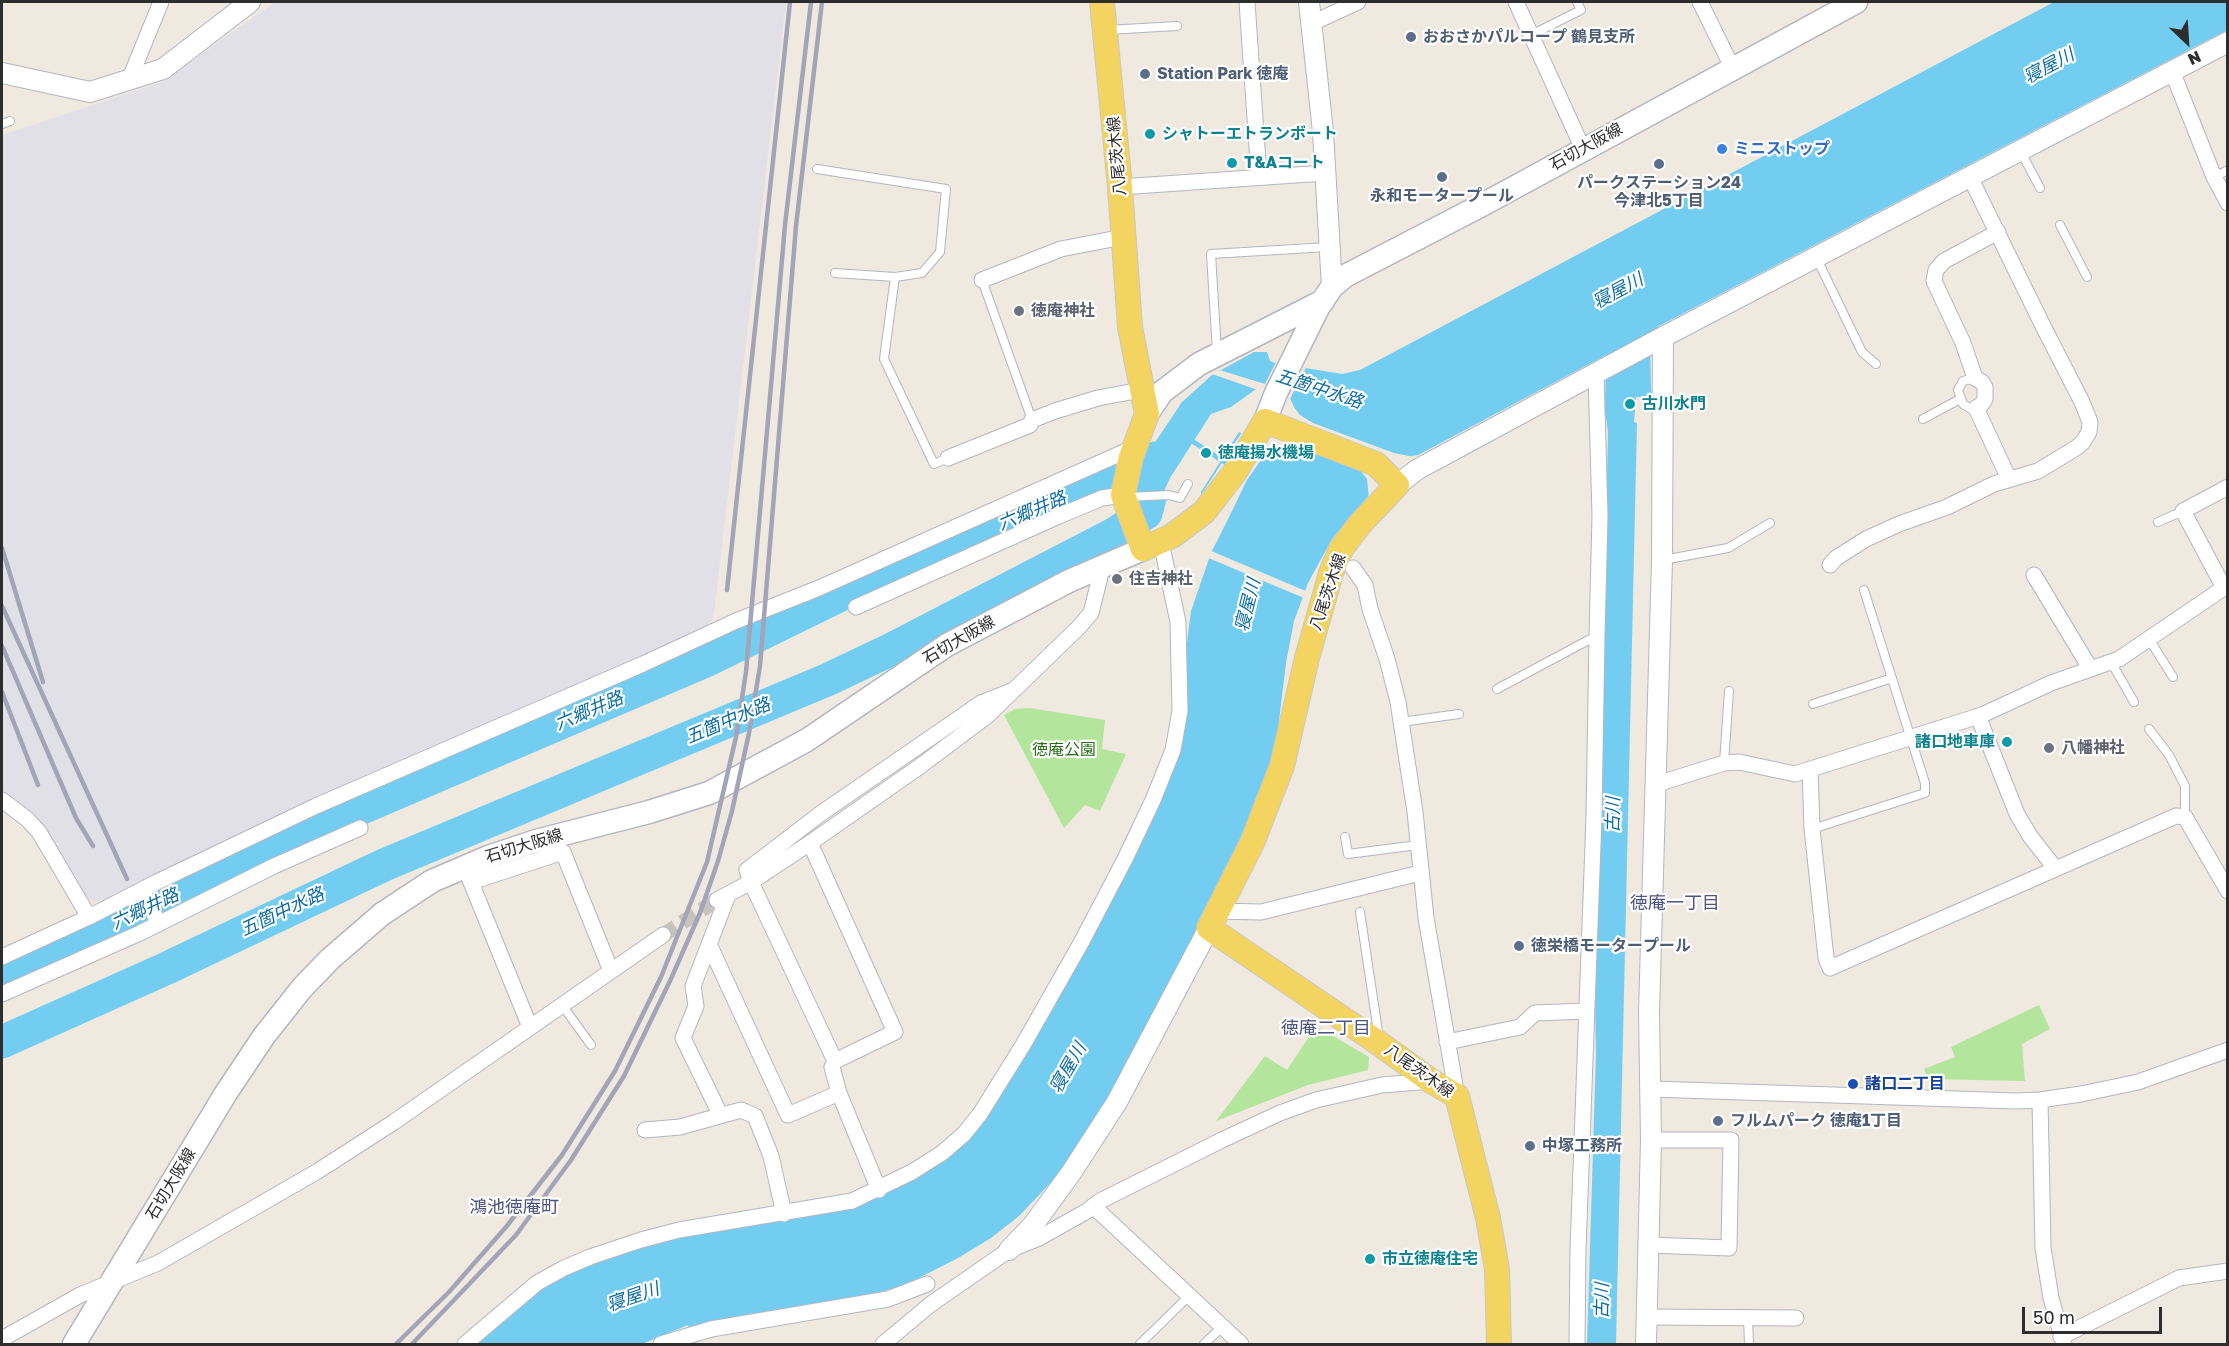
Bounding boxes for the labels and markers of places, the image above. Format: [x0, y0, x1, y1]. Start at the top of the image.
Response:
place label: おおさかパルコープ 鶴見支所 [1423, 27, 1635, 47]
marker: おおさかパルコープ 鶴見支所 [1404, 30, 1418, 44]
place label: Station Park 徳庵 [1157, 64, 1289, 84]
marker: Station Park 徳庵 [1138, 67, 1152, 81]
place label: シャトーエトランボート [1162, 124, 1338, 144]
marker: シャトーエトランボート [1143, 127, 1157, 141]
place label: ミニストップ [1734, 139, 1830, 159]
marker: ミニストップ [1715, 142, 1729, 156]
place label: T&Aコート [1244, 153, 1325, 173]
marker: T&Aコート [1225, 156, 1239, 170]
marker: パークステーション24 今津北5丁目 [1652, 157, 1666, 171]
marker: 永和モータープール [1435, 170, 1449, 184]
place label: パークステーション24 今津北5丁目 [1577, 173, 1741, 211]
place label: 永和モータープール [1370, 186, 1514, 206]
place label: 徳庵神社 [1031, 301, 1095, 321]
marker: 徳庵神社 [1012, 304, 1026, 318]
place label: 古川水門 [1642, 394, 1706, 414]
marker: 古川水門 [1623, 397, 1637, 411]
place label: 徳庵揚水機場 [1218, 443, 1314, 463]
marker: 徳庵揚水機場 [1199, 446, 1213, 460]
place label: 住吉神社 [1129, 569, 1193, 589]
marker: 住吉神社 [1110, 572, 1124, 586]
place label: 諸口地車庫 [1915, 732, 1995, 752]
marker: 諸口地車庫 [2000, 735, 2014, 749]
place label: 八幡神社 [2061, 738, 2125, 758]
marker: 八幡神社 [2042, 741, 2056, 755]
place label: 徳栄橋モータープール [1531, 936, 1691, 956]
marker: 徳栄橋モータープール [1512, 939, 1526, 953]
place label: 諸口二丁目 [1865, 1074, 1945, 1094]
marker: 諸口二丁目 [1846, 1077, 1860, 1091]
place label: フルムパーク 徳庵1丁目 [1730, 1111, 1902, 1131]
marker: フルムパーク 徳庵1丁目 [1711, 1114, 1725, 1128]
place label: 中塚工務所 [1542, 1136, 1622, 1156]
marker: 中塚工務所 [1523, 1139, 1537, 1153]
place label: 市立徳庵住宅 [1382, 1249, 1478, 1269]
marker: 市立徳庵住宅 [1363, 1252, 1377, 1266]

